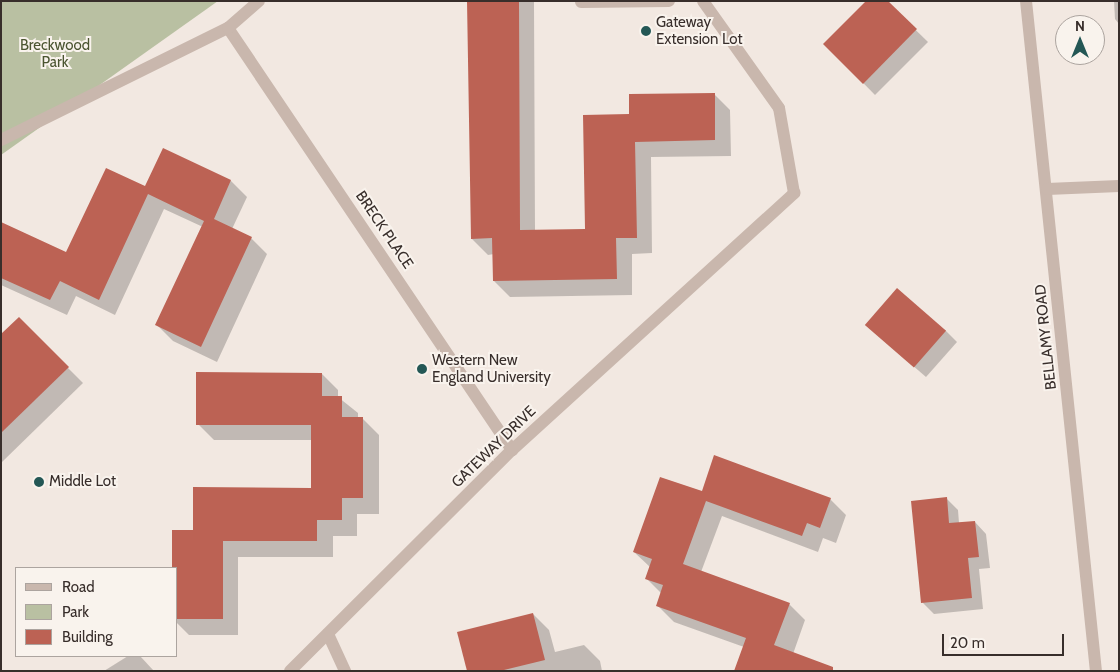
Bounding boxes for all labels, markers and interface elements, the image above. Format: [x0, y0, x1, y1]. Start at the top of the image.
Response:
place label: Gateway Extension Lot [656, 13, 742, 48]
north arrow [1055, 15, 1105, 65]
text: N [1075, 17, 1085, 35]
marker: Gateway Extension Lot [640, 25, 652, 37]
park label: Breckwood Park [20, 36, 90, 71]
street label: BRECK PLACE [351, 188, 417, 272]
street label: BELLAMY ROAD [1032, 283, 1060, 391]
place label: Western New England University [432, 351, 551, 386]
marker: Western New England University [416, 363, 428, 375]
street label: GATEWAY DRIVE [448, 402, 540, 492]
place label: Middle Lot [49, 473, 116, 491]
marker: Middle Lot [33, 476, 45, 488]
legend [15, 567, 178, 657]
text: Road [62, 578, 95, 596]
text: Park [62, 603, 89, 621]
scale bar [945, 624, 1068, 656]
text: Building [62, 628, 113, 646]
text: 20 m [950, 634, 985, 652]

